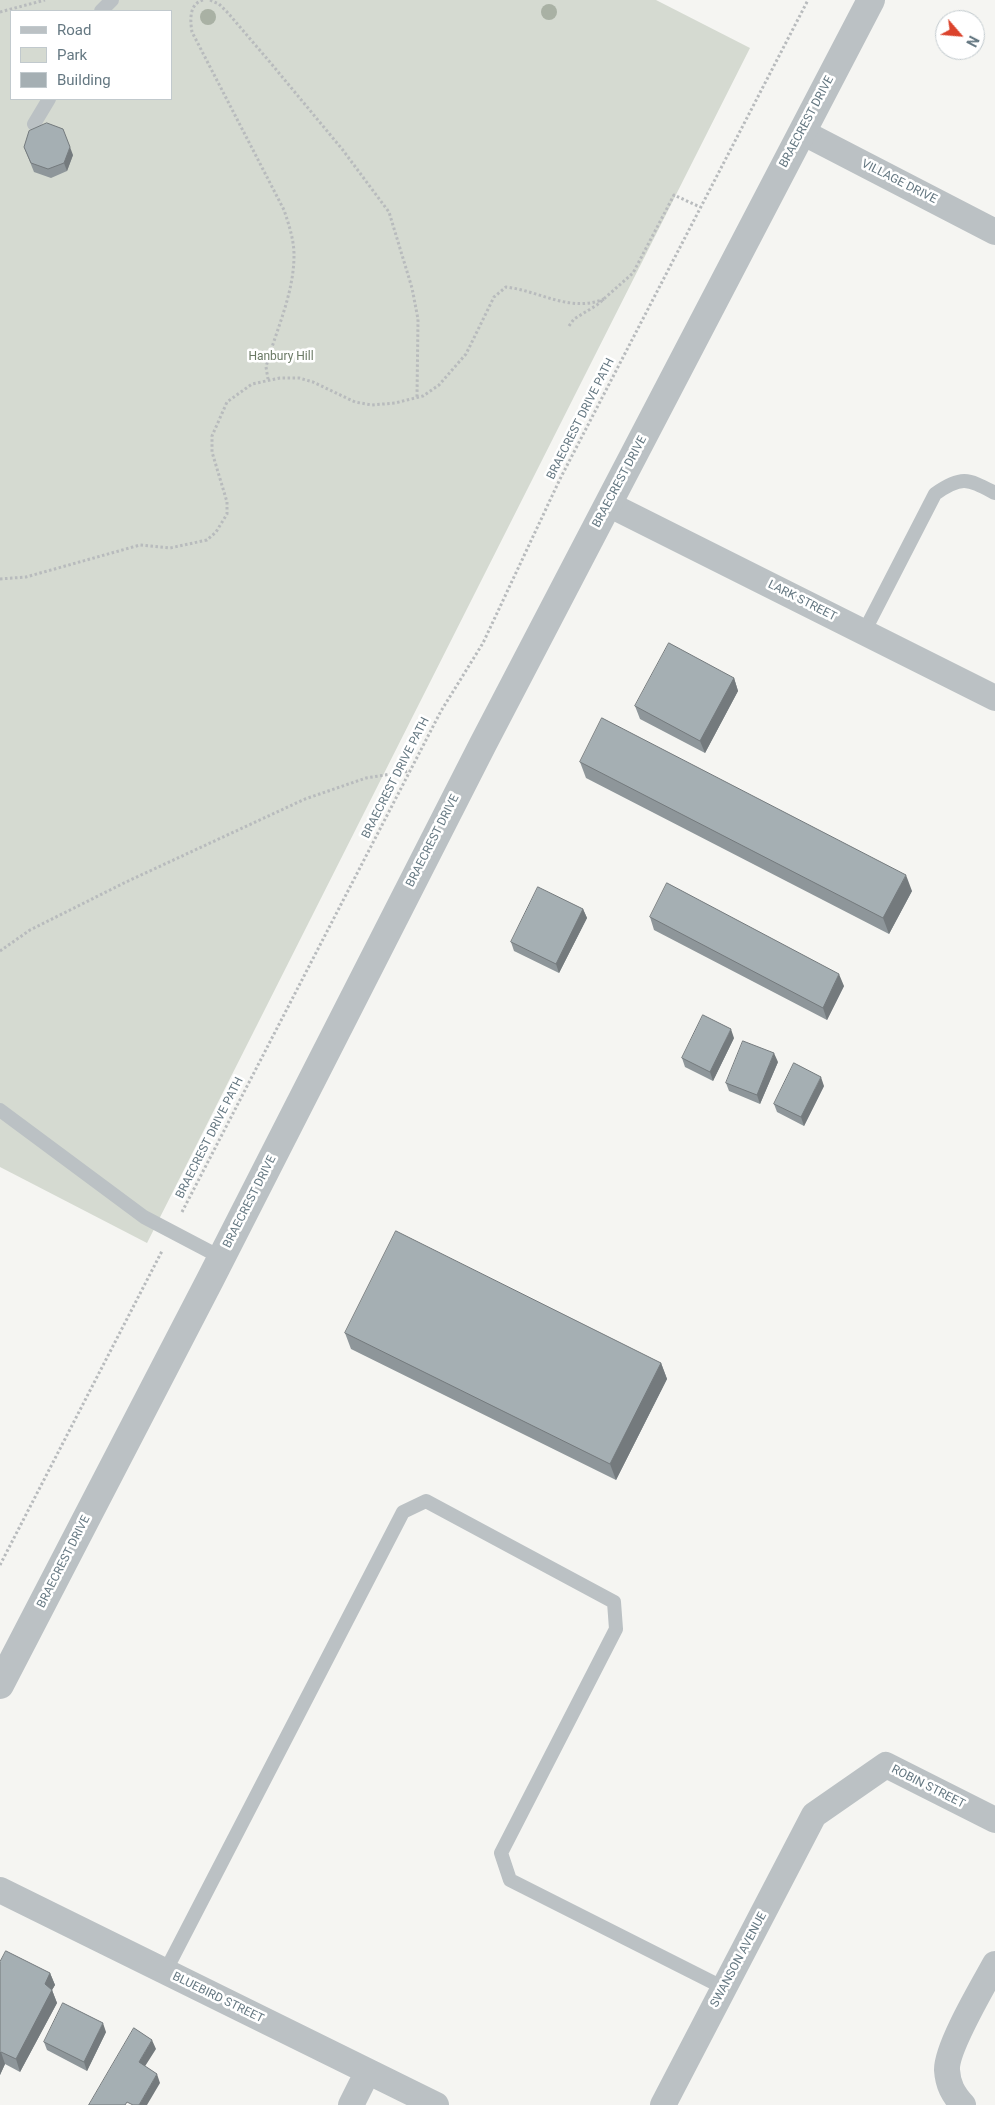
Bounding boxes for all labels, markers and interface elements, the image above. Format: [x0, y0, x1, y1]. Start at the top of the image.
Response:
legend [10, 10, 172, 100]
north arrow [935, 10, 985, 60]
text: Road [57, 21, 91, 39]
text: N [963, 33, 982, 49]
text: Park [57, 46, 87, 64]
text: Building [57, 71, 111, 89]
street label: BRAECREST DRIVE [777, 74, 837, 170]
street label: VILLAGE DRIVE [859, 157, 939, 207]
park label: Hanbury Hill [248, 350, 314, 364]
street label: BRAECREST DRIVE PATH [544, 356, 618, 482]
street label: BRAECREST DRIVE [590, 434, 650, 530]
street label: LARK STREET [765, 578, 839, 624]
street label: BRAECREST DRIVE PATH [359, 715, 433, 841]
street label: BRAECREST DRIVE [403, 792, 463, 890]
street label: BRAECREST DRIVE PATH [173, 1075, 247, 1201]
street label: BRAECREST DRIVE [220, 1153, 280, 1251]
street label: BRAECREST DRIVE [34, 1513, 94, 1611]
street label: ROBIN STREET [889, 1762, 967, 1812]
street label: SWANSON AVENUE [708, 1910, 770, 2010]
street label: BLUEBIRD STREET [170, 1970, 266, 2026]

